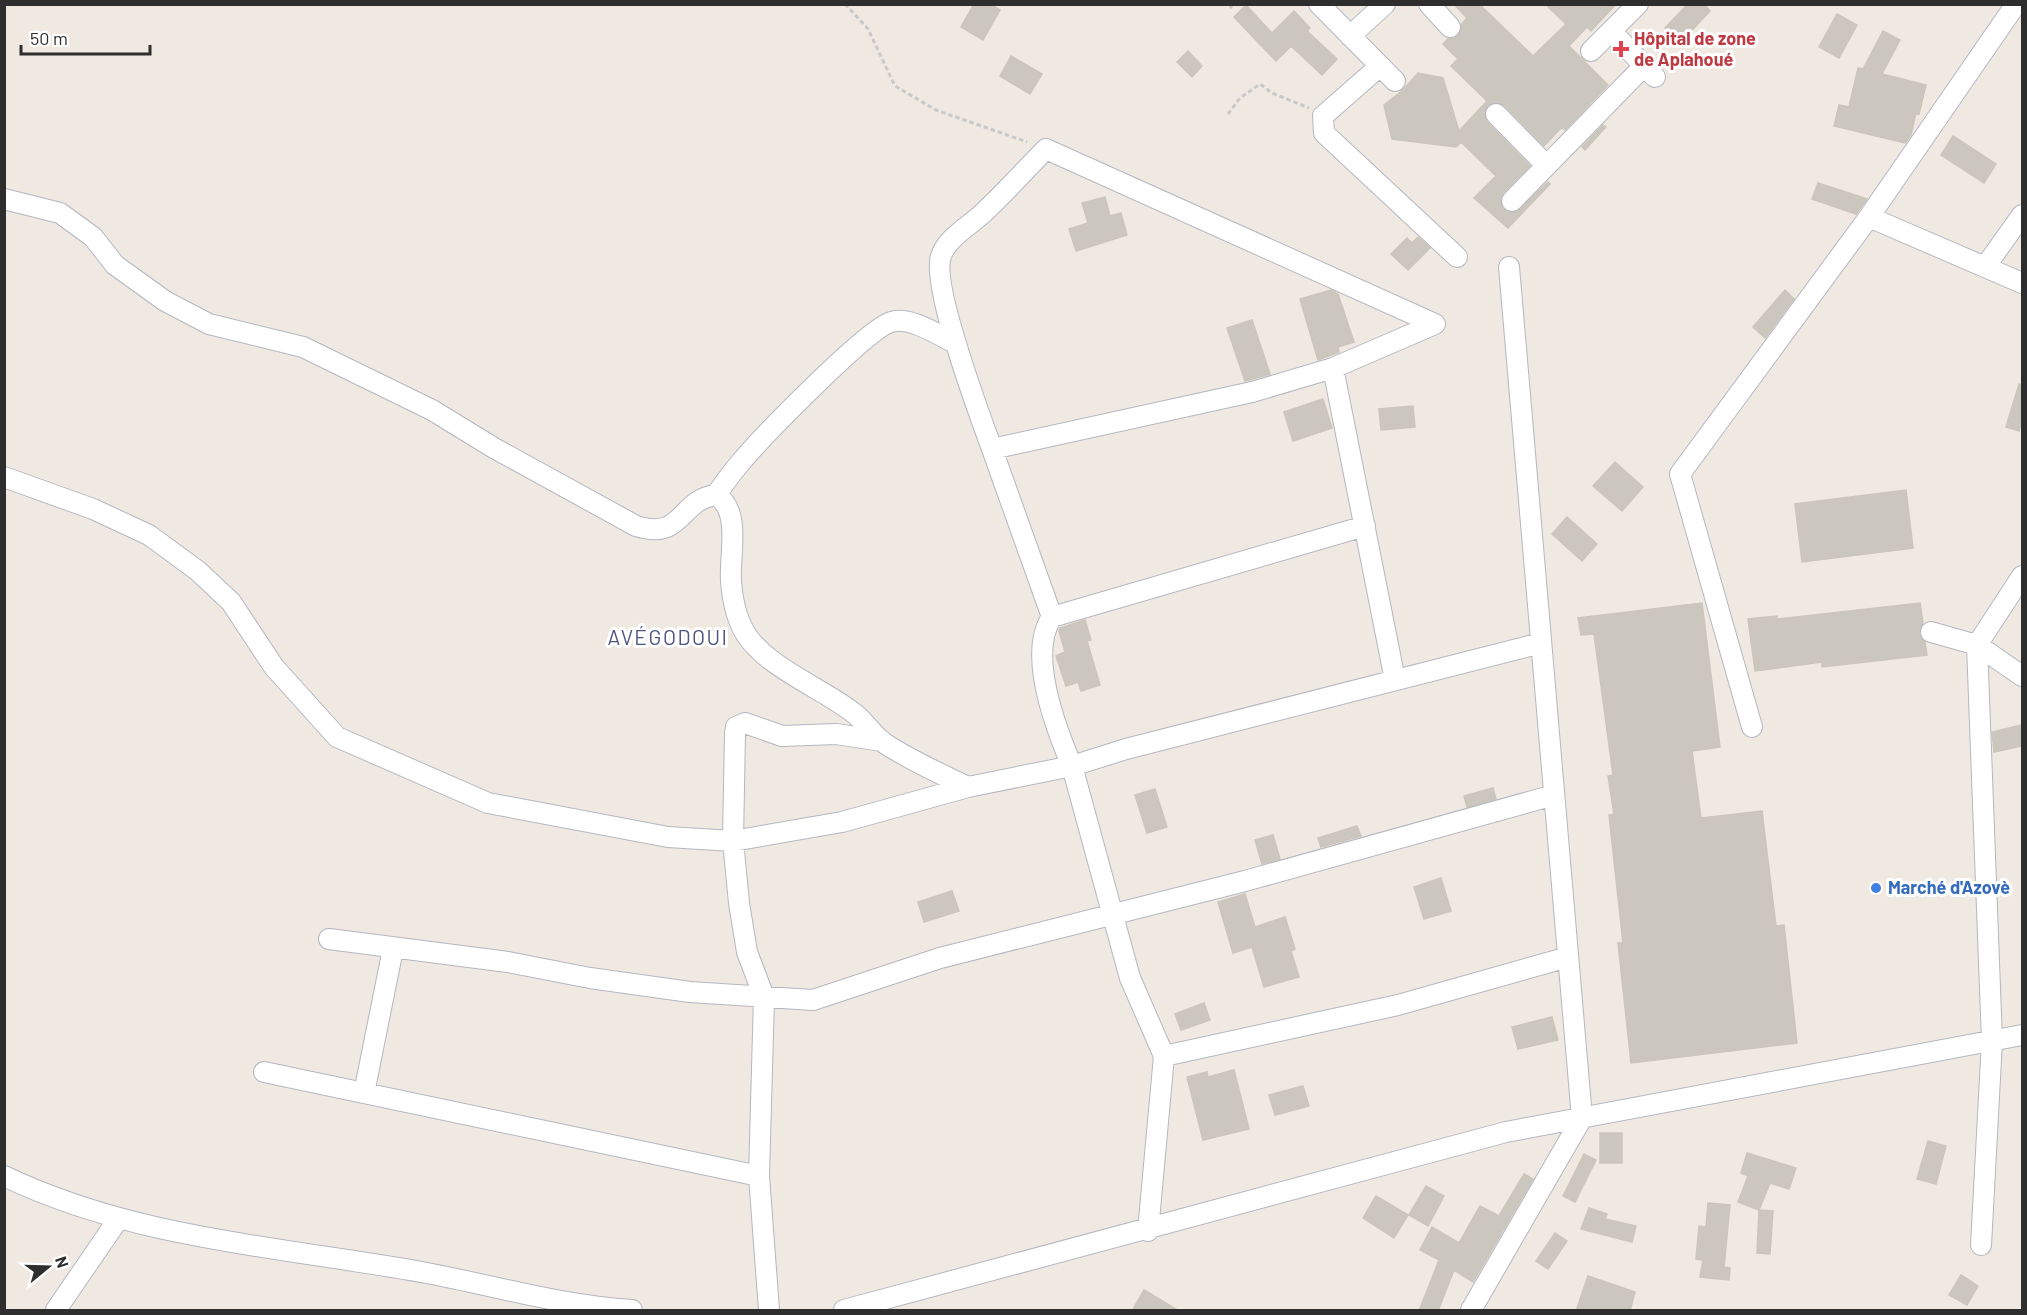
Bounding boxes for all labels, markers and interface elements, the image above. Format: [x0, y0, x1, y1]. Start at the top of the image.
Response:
scale bar [21, 18, 150, 56]
text: 50 m [30, 27, 68, 49]
place label: Hôpital de zone de Aplahoué [1634, 27, 1756, 70]
marker: Hôpital de zone de Aplahoué [1612, 40, 1630, 58]
district label: AVÉGODOUI [608, 624, 729, 649]
place label: Marché d'Azovè [1888, 876, 2010, 898]
marker: Marché d'Azovè [1869, 881, 1883, 895]
north arrow [18, 1237, 78, 1297]
text: N [52, 1254, 73, 1270]

